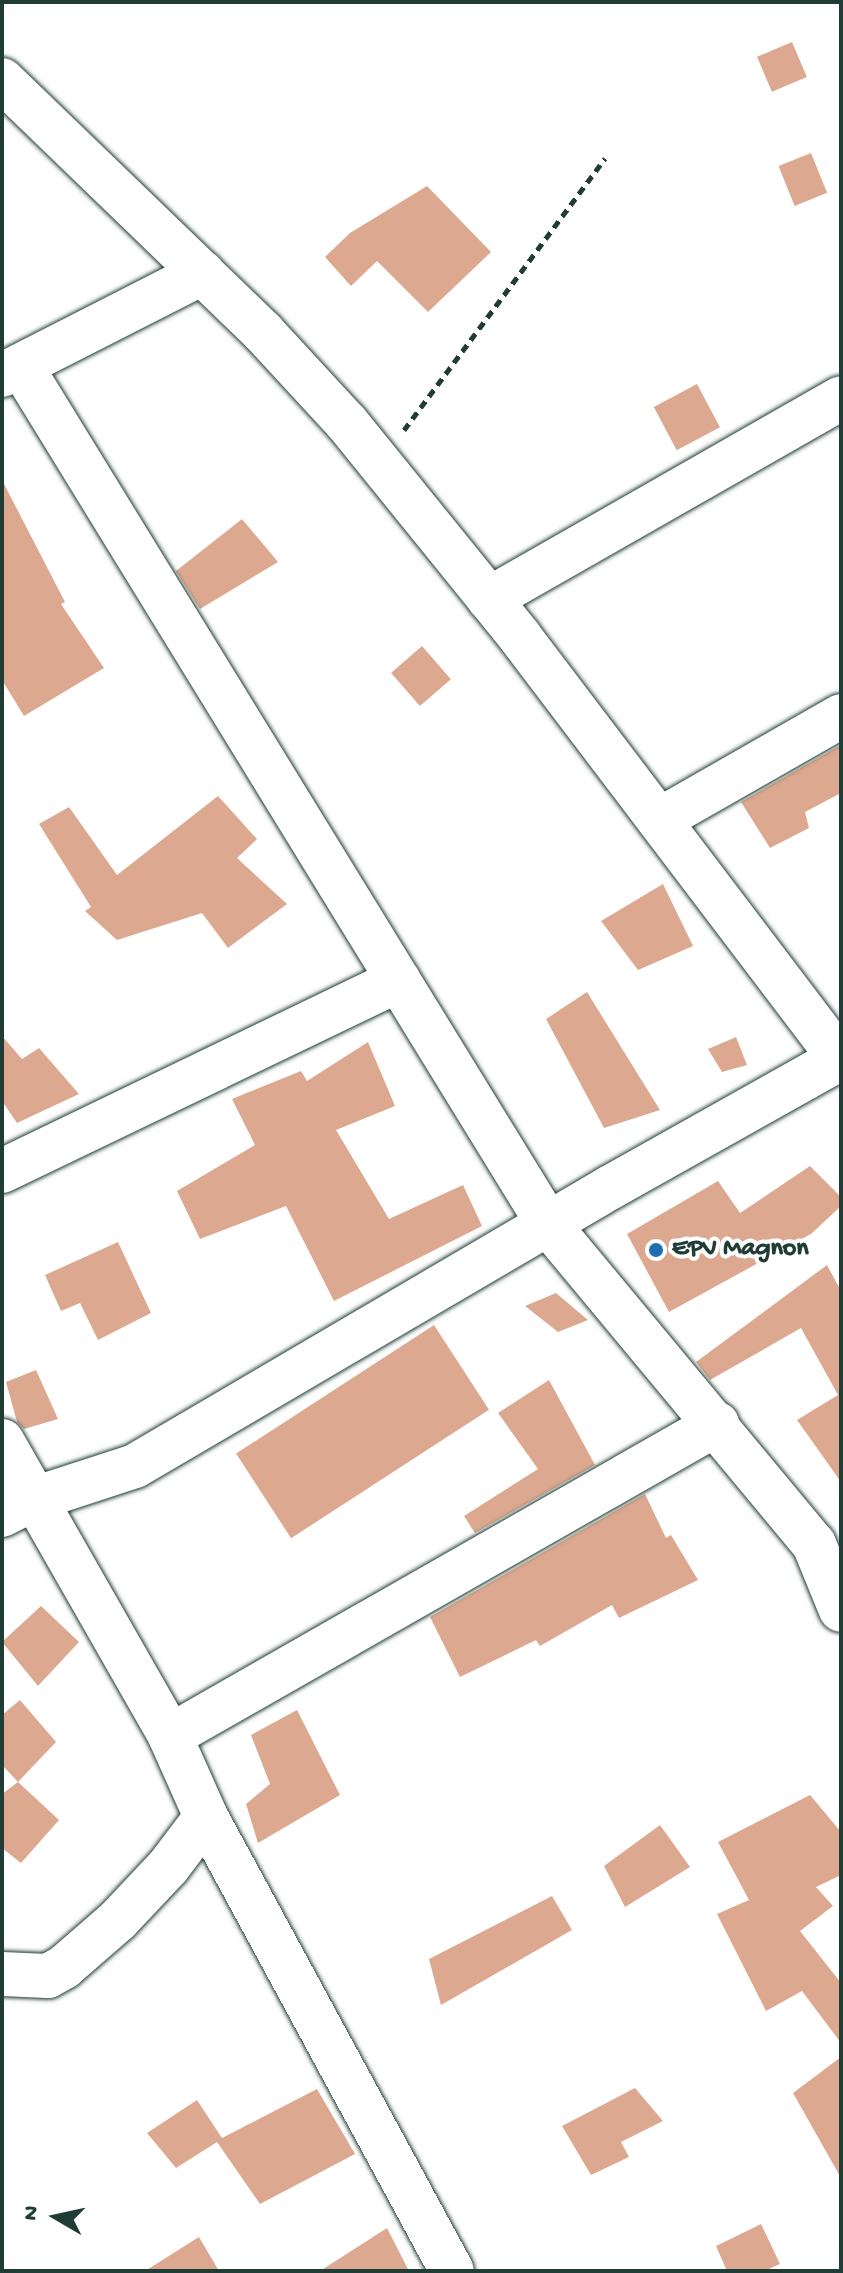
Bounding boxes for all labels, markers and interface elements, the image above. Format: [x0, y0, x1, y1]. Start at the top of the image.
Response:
place label: EPV Magnon [672, 1234, 809, 1266]
marker: EPV Magnon [647, 1241, 665, 1259]
north arrow [16, 2177, 96, 2257]
text: N [18, 2204, 46, 2222]

